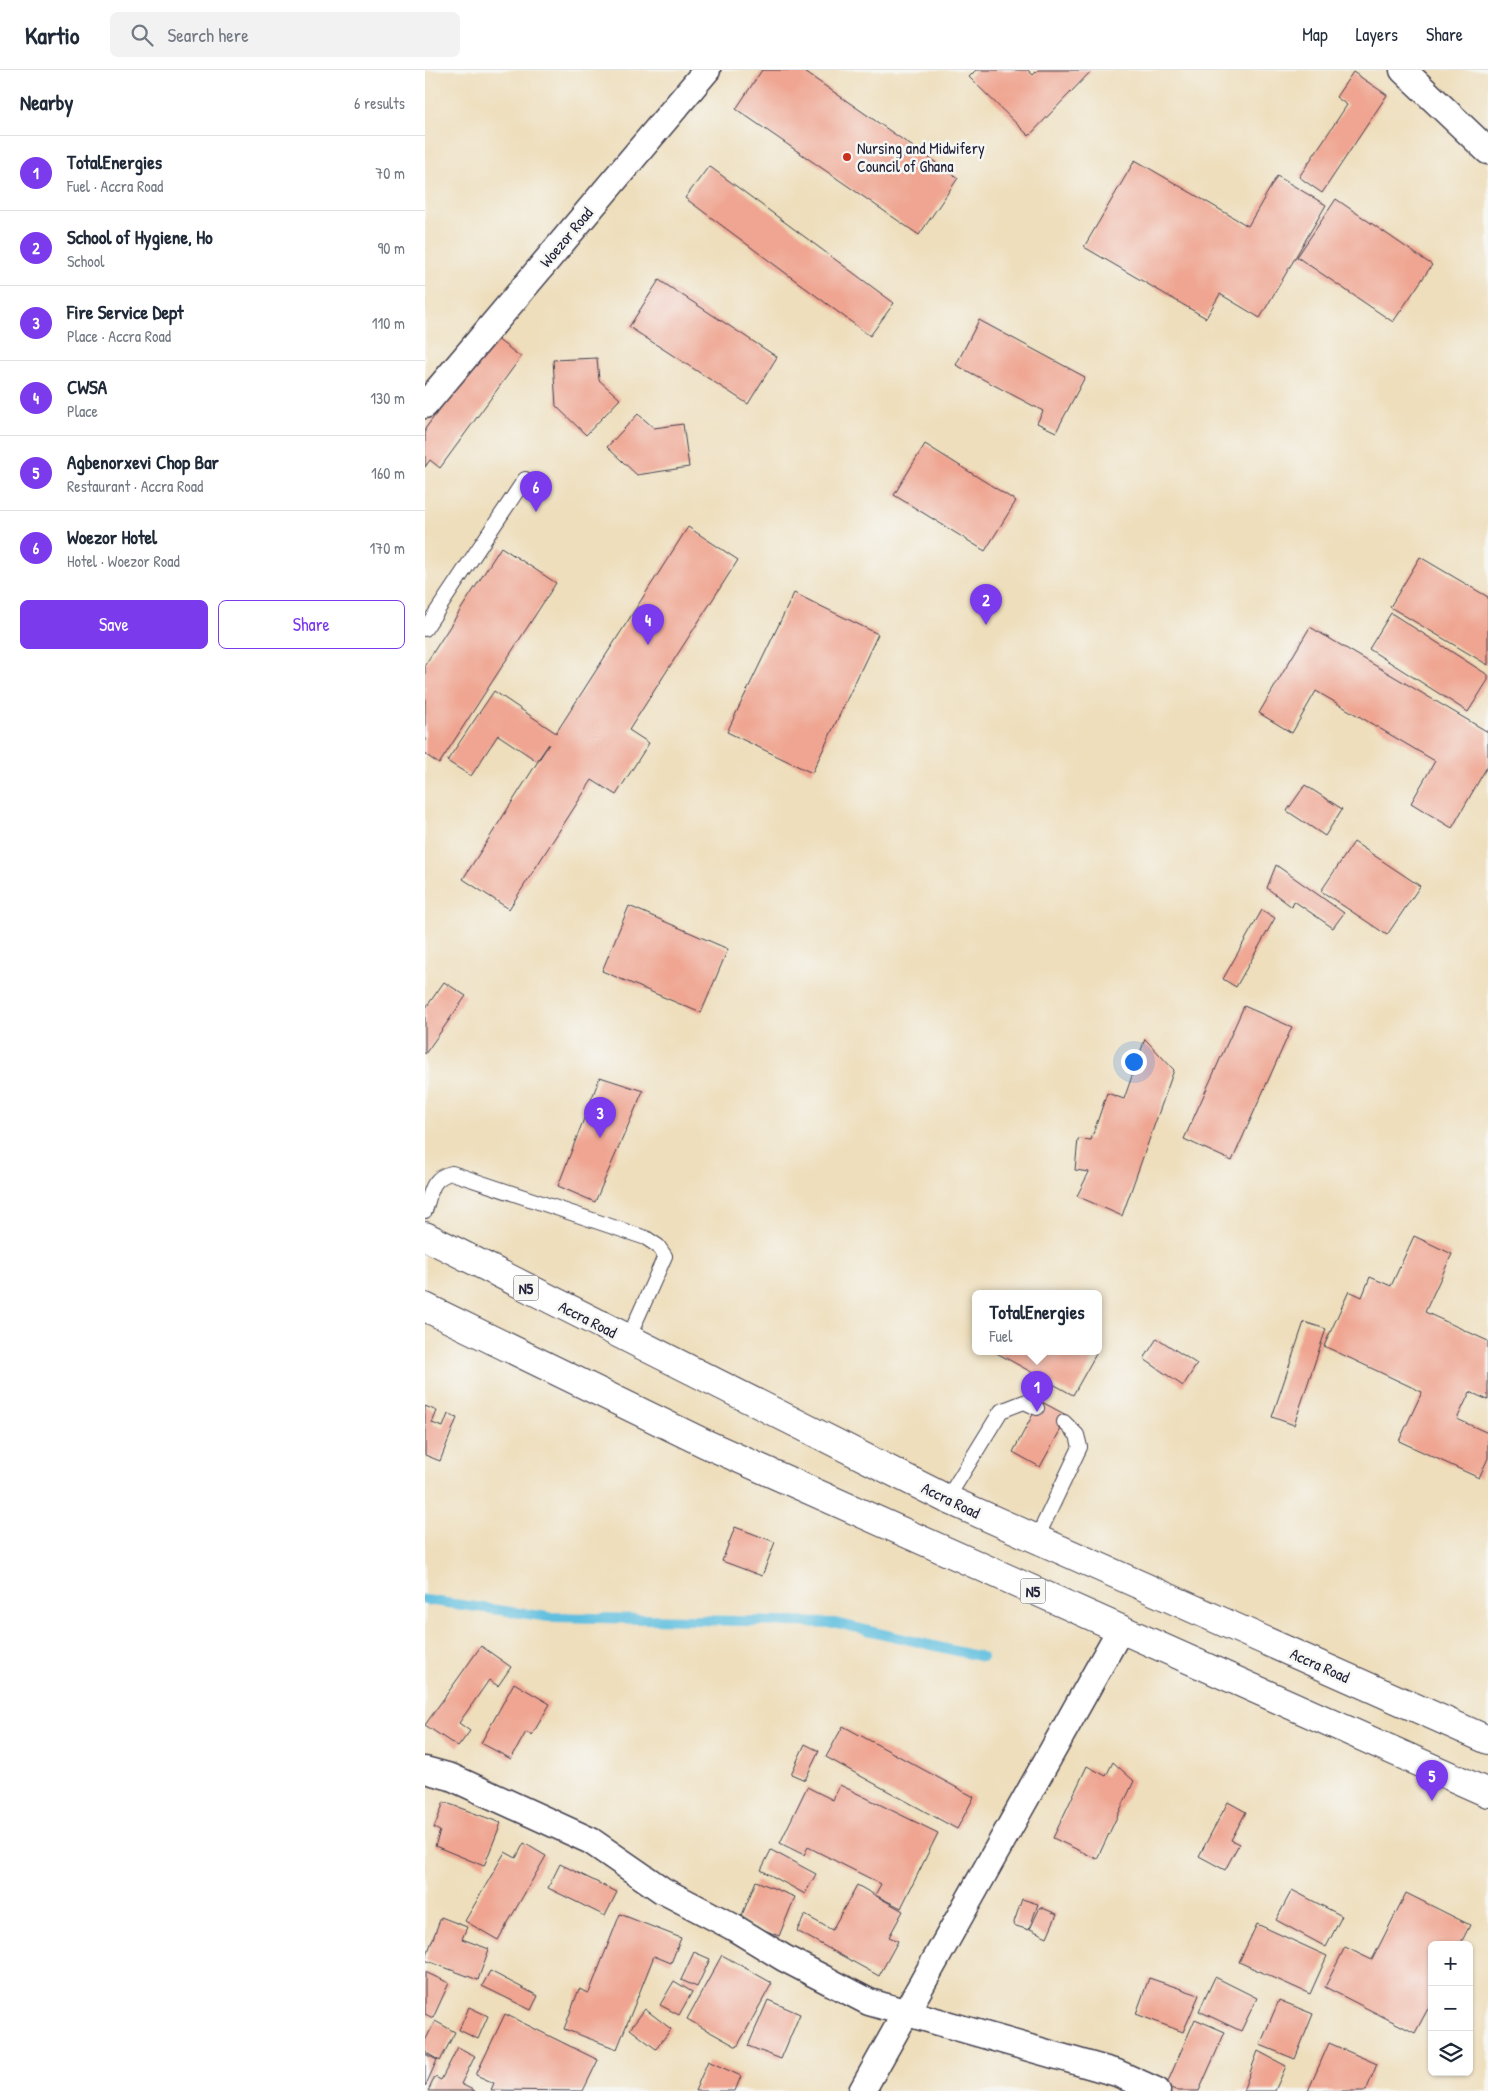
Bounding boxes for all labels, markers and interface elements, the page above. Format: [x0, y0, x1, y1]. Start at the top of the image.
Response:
search box [110, 12, 460, 57]
text: Kartio [25, 19, 80, 51]
icon: search [128, 21, 156, 49]
text: Search here [168, 22, 249, 48]
text: Map [1302, 22, 1328, 47]
text: Layers [1356, 22, 1398, 47]
text: Share [1426, 22, 1463, 47]
text: Nearby [20, 88, 73, 117]
text: 6 results [354, 92, 405, 114]
place label: Nursing and Midwifery Council of Ghana [857, 137, 985, 177]
text: TotalEnergies [67, 149, 162, 175]
marker: Nursing and Midwifery Council of Ghana [841, 151, 853, 163]
text: 1 [33, 162, 39, 184]
text: 70 m [375, 162, 405, 184]
text: Fuel · Accra Road [67, 175, 163, 197]
street label: Woezor Road [534, 202, 598, 272]
text: School of Hygiene, Ho [67, 224, 213, 250]
text: 2 [32, 237, 40, 259]
text: 90 m [377, 237, 405, 259]
text: School [67, 250, 104, 272]
text: Fire Service Dept [67, 299, 184, 325]
text: 3 [32, 312, 40, 334]
text: 110 m [372, 312, 405, 334]
text: Place · Accra Road [67, 325, 171, 347]
text: CWSA [67, 374, 107, 400]
text: 4 [33, 387, 39, 409]
text: 130 m [370, 387, 405, 409]
text: Place [67, 400, 98, 422]
text: Agbenorxevi Chop Bar [67, 449, 219, 475]
text: 5 [33, 462, 39, 484]
text: 160 m [371, 462, 405, 484]
pin: 6 [520, 471, 552, 512]
text: Restaurant · Accra Road [67, 475, 203, 497]
text: Woezor Hotel [67, 524, 157, 550]
text: 6 [33, 537, 39, 559]
text: 170 m [370, 537, 405, 559]
text: Hotel · Woezor Road [67, 550, 180, 572]
pin: 2 [970, 584, 1002, 625]
button: Save [20, 600, 208, 649]
button: Share [218, 600, 405, 649]
pin: 4 [632, 604, 664, 645]
your location [1121, 1049, 1147, 1075]
pin: 3 [584, 1097, 616, 1138]
road number: N5 [513, 1276, 539, 1300]
popup [972, 1290, 1102, 1355]
street label: Accra Road [555, 1295, 621, 1343]
text: TotalEnergies [989, 1299, 1085, 1325]
text: Fuel [989, 1325, 1013, 1347]
pin: 1 [1021, 1371, 1053, 1412]
street label: Accra Road [918, 1476, 984, 1524]
road number: N5 [1021, 1578, 1045, 1604]
street label: Accra Road [1287, 1642, 1353, 1688]
pin: 5 [1416, 1760, 1448, 1801]
map controls [1428, 1941, 1473, 2076]
button: + [1428, 1941, 1473, 1986]
button: − [1428, 1986, 1473, 2031]
button: layers [1428, 2031, 1473, 2076]

